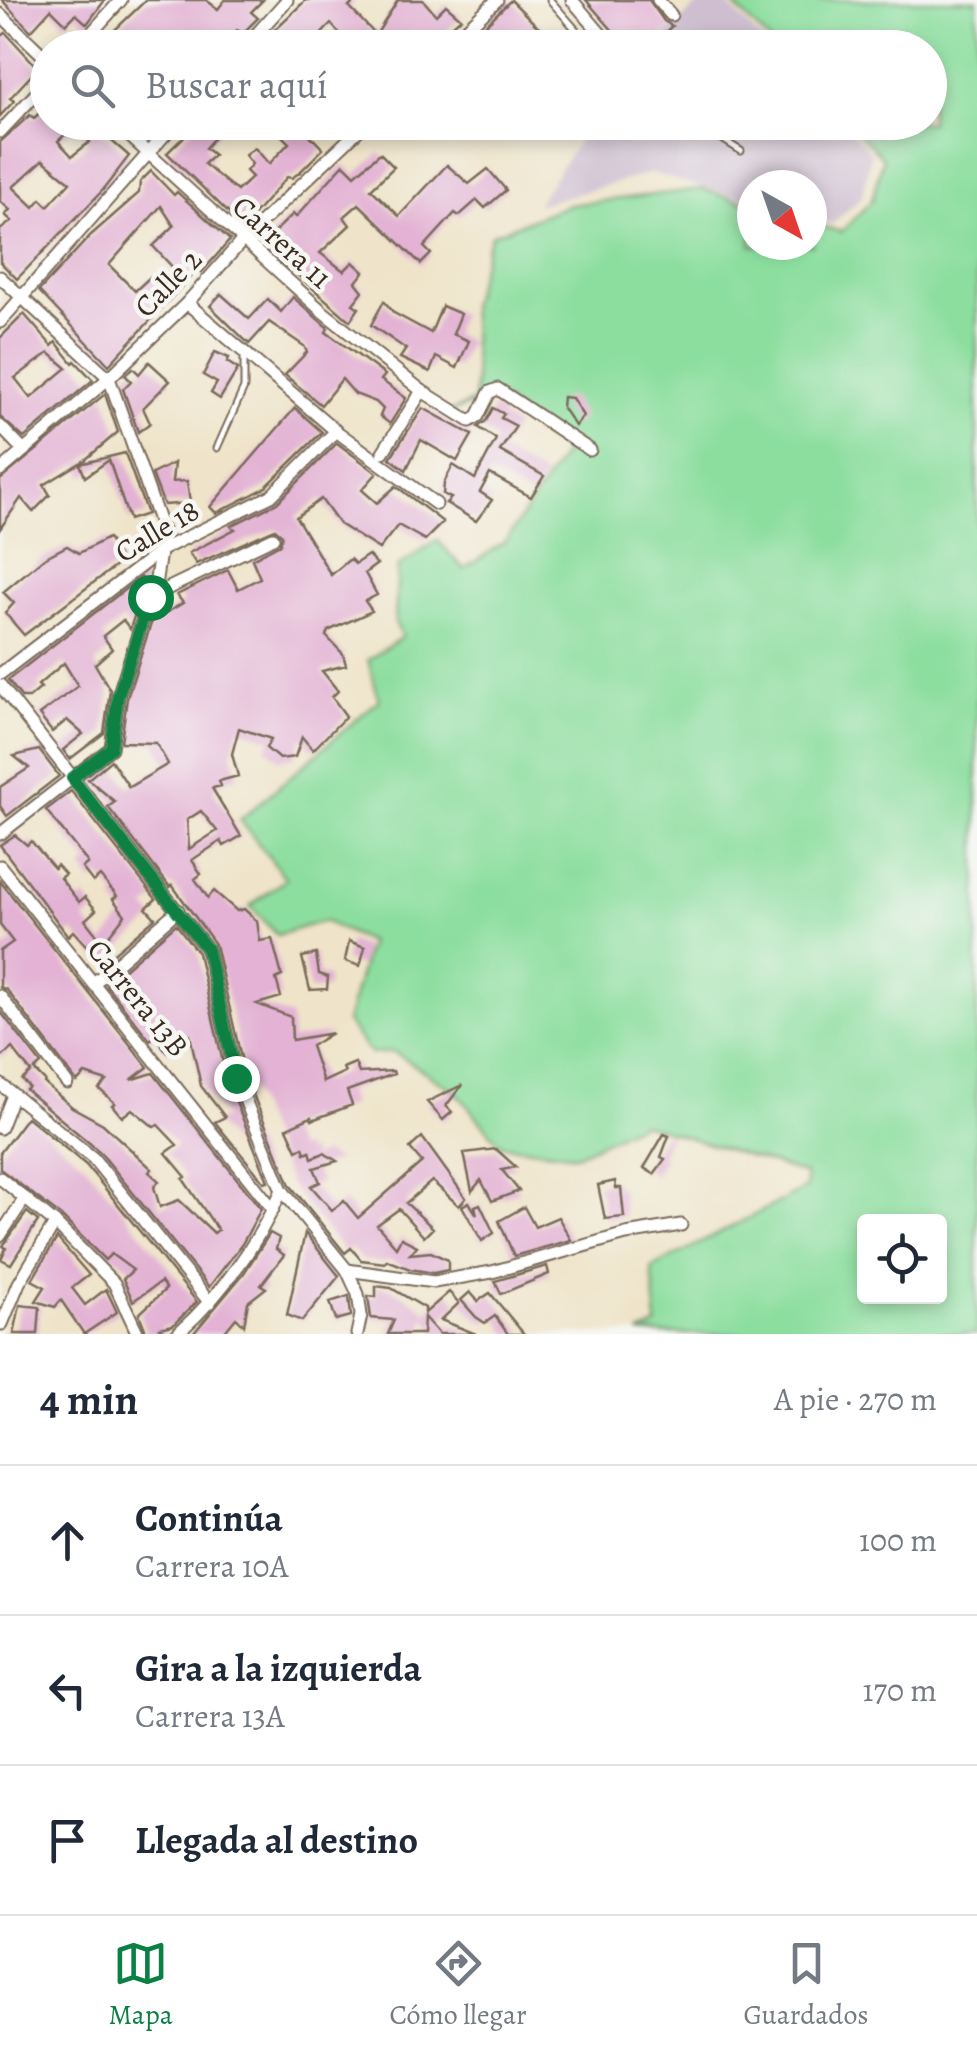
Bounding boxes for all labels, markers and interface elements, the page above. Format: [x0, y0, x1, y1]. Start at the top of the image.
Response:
search box [30, 30, 947, 140]
icon: search [65, 58, 120, 113]
text: Buscar aquí [145, 59, 328, 111]
north arrow [737, 170, 827, 260]
street label: Carrera 11 [224, 187, 340, 297]
street label: Calle 2 [125, 240, 211, 326]
street label: Calle 18 [107, 490, 207, 572]
route start [128, 575, 174, 621]
street label: Carrera 13B [78, 931, 198, 1065]
route end [214, 1056, 260, 1102]
map controls [857, 1214, 947, 1304]
button: locate [857, 1214, 947, 1304]
text: 4 min [40, 1371, 138, 1428]
text: A pie · 270 m [774, 1377, 937, 1421]
text: Continúa [135, 1492, 283, 1544]
icon: ahead [40, 1513, 95, 1568]
text: 100 m [859, 1518, 937, 1562]
text: Carrera 10A [135, 1544, 288, 1588]
text: Gira a la izquierda [135, 1642, 422, 1694]
icon: left [40, 1663, 95, 1718]
text: 170 m [863, 1668, 937, 1712]
text: Carrera 13A [135, 1694, 285, 1738]
icon: arrive [40, 1813, 95, 1868]
text: Llegada al destino [135, 1814, 418, 1866]
tab: Mapa [108, 1936, 173, 2034]
tab: Cómo llegar [390, 1936, 527, 2034]
tab: Guardados [744, 1936, 869, 2034]

